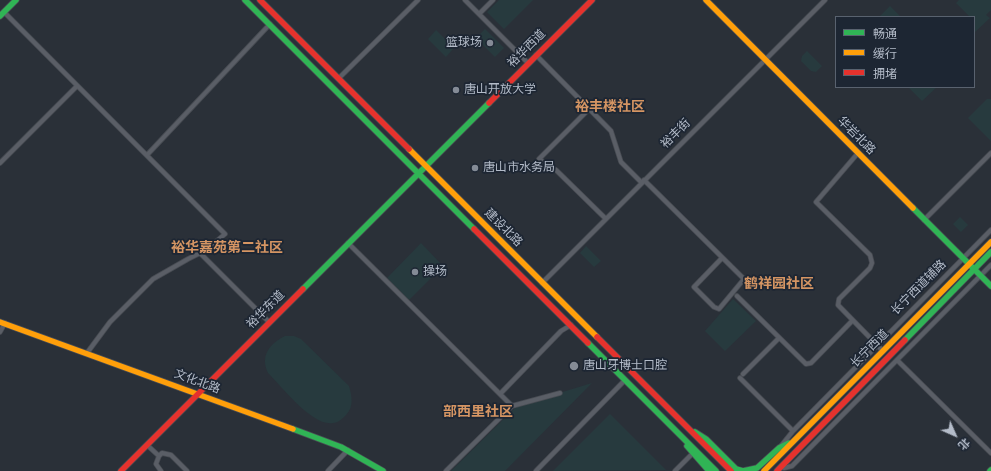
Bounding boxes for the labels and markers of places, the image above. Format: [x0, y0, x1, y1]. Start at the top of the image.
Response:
place label: 篮球场 [446, 36, 482, 50]
marker: 篮球场 [485, 38, 495, 48]
place label: 唐山开放大学 [464, 83, 536, 97]
marker: 唐山开放大学 [451, 85, 461, 95]
place label: 唐山市水务局 [483, 161, 555, 175]
marker: 唐山市水务局 [470, 163, 480, 173]
place label: 操场 [423, 265, 447, 279]
marker: 操场 [410, 267, 420, 277]
place label: 唐山牙博士口腔 [583, 359, 667, 373]
marker: 唐山牙博士口腔 [568, 360, 580, 372]

